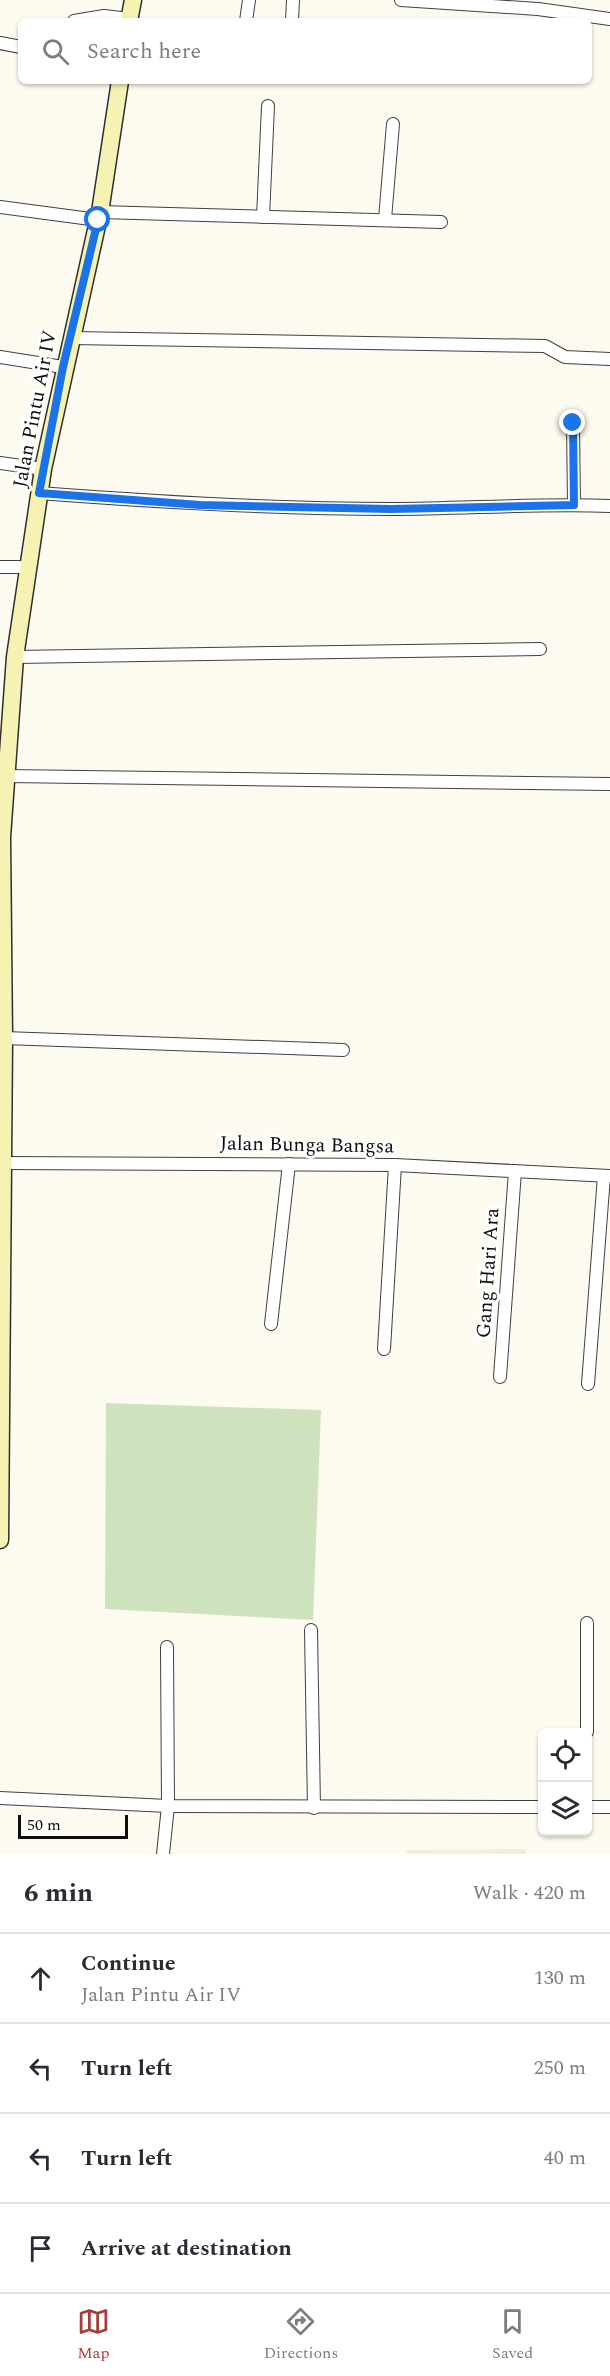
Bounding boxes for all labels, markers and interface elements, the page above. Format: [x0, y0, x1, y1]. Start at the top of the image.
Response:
search box [18, 18, 592, 84]
icon: search [39, 35, 72, 68]
text: Search here [87, 35, 201, 68]
route start [84, 206, 110, 232]
street label: Jalan Pintu Air IV [5, 327, 65, 490]
route end [559, 409, 585, 435]
street label: Jalan Bunga Bangsa [220, 1128, 395, 1162]
street label: Gang Hari Ara [468, 1207, 508, 1339]
map controls [538, 1728, 592, 1836]
button: locate [538, 1728, 592, 1782]
button: layers [538, 1782, 592, 1836]
scale bar [18, 1812, 128, 1840]
text: 50 m [27, 1813, 61, 1837]
text: 6 min [24, 1873, 93, 1913]
text: Walk · 420 m [473, 1878, 586, 1908]
text: Continue [81, 1947, 176, 1980]
icon: ahead [24, 1962, 57, 1995]
text: 130 m [534, 1963, 586, 1993]
text: Jalan Pintu Air IV [81, 1980, 241, 2010]
icon: left [24, 2052, 57, 2085]
text: Turn left [81, 2052, 173, 2085]
text: 250 m [534, 2053, 586, 2083]
icon: left [24, 2142, 57, 2175]
text: Turn left [81, 2142, 173, 2175]
text: 40 m [544, 2143, 586, 2173]
icon: arrive [24, 2232, 57, 2265]
text: Arrive at destination [81, 2232, 292, 2265]
tab: Map [77, 2305, 110, 2365]
tab: Directions [264, 2305, 338, 2365]
tab: Saved [492, 2305, 533, 2365]

